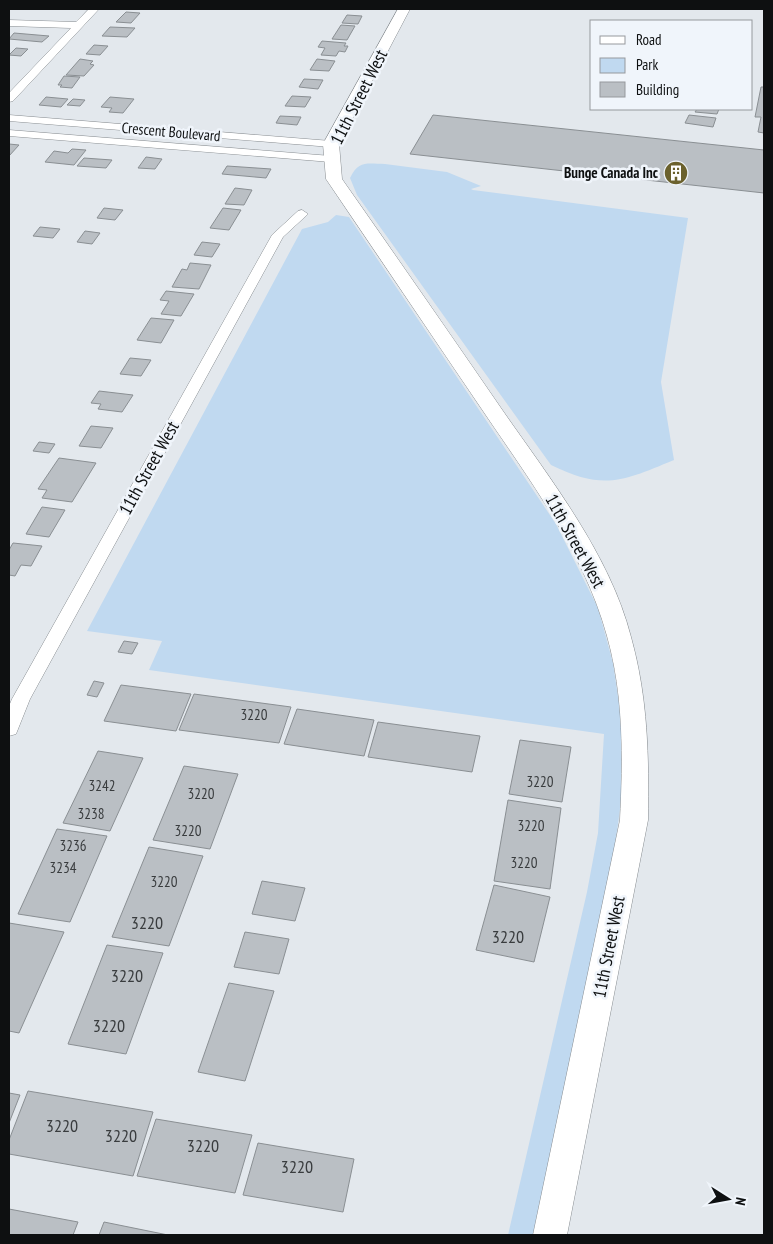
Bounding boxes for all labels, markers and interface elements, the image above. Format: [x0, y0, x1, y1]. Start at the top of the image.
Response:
legend [590, 20, 753, 110]
text: Road [636, 30, 662, 49]
street label: 11th Street West [325, 45, 392, 148]
text: Park [636, 55, 658, 74]
text: Building [636, 80, 679, 99]
street label: Crescent Boulevard [121, 118, 221, 145]
building icon: Bunge Canada Inc [663, 160, 689, 186]
place label: Bunge Canada Inc [564, 163, 659, 182]
street label: 11th Street West [113, 417, 184, 519]
street label: 11th Street West [540, 490, 611, 592]
house number: 3220 [240, 705, 268, 724]
house number: 3220 [526, 772, 554, 791]
house number: 3242 [88, 776, 116, 795]
house number: 3220 [187, 784, 215, 803]
house number: 3238 [77, 804, 105, 823]
house number: 3220 [517, 816, 545, 835]
house number: 3220 [174, 821, 202, 840]
house number: 3236 [59, 836, 87, 855]
house number: 3220 [510, 853, 538, 872]
house number: 3234 [49, 858, 77, 877]
house number: 3220 [150, 872, 178, 891]
street label: 11th Street West [587, 894, 630, 1000]
house number: 3220 [131, 911, 163, 934]
house number: 3220 [492, 925, 524, 948]
house number: 3220 [111, 964, 143, 987]
house number: 3220 [93, 1014, 125, 1037]
house number: 3220 [46, 1114, 78, 1137]
house number: 3220 [105, 1124, 137, 1147]
house number: 3220 [187, 1134, 219, 1157]
house number: 3220 [281, 1155, 313, 1178]
north arrow [703, 1174, 753, 1224]
text: N [731, 1196, 750, 1207]

